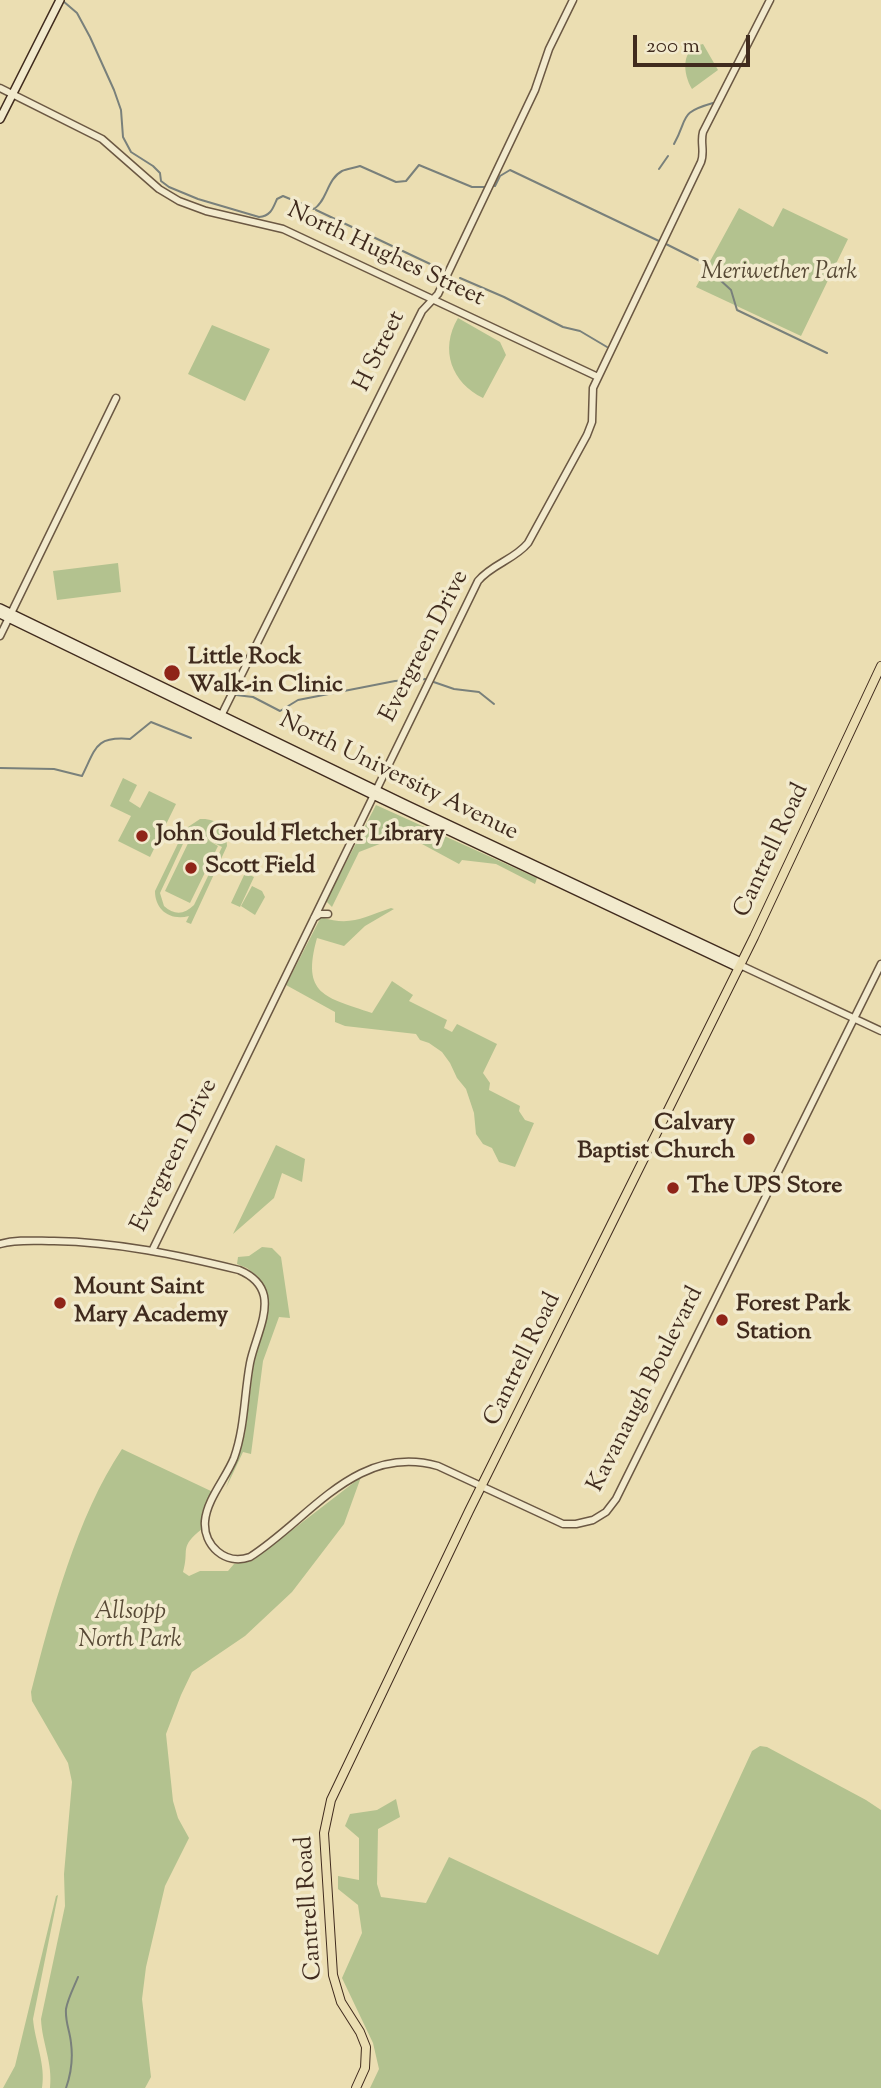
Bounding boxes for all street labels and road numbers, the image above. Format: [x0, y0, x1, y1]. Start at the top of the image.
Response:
street label: North Hughes Street [282, 198, 488, 314]
street label: H Street [349, 307, 413, 397]
street label: Evergreen Drive [375, 566, 477, 728]
street label: North University Avenue [274, 708, 522, 848]
street label: Cantrell Road [729, 779, 817, 923]
street label: Evergreen Drive [127, 1075, 225, 1237]
street label: Kavanaugh Boulevard [583, 1283, 711, 1497]
street label: Cantrell Road [479, 1289, 569, 1431]
street label: Cantrell Road [292, 1835, 330, 1981]

